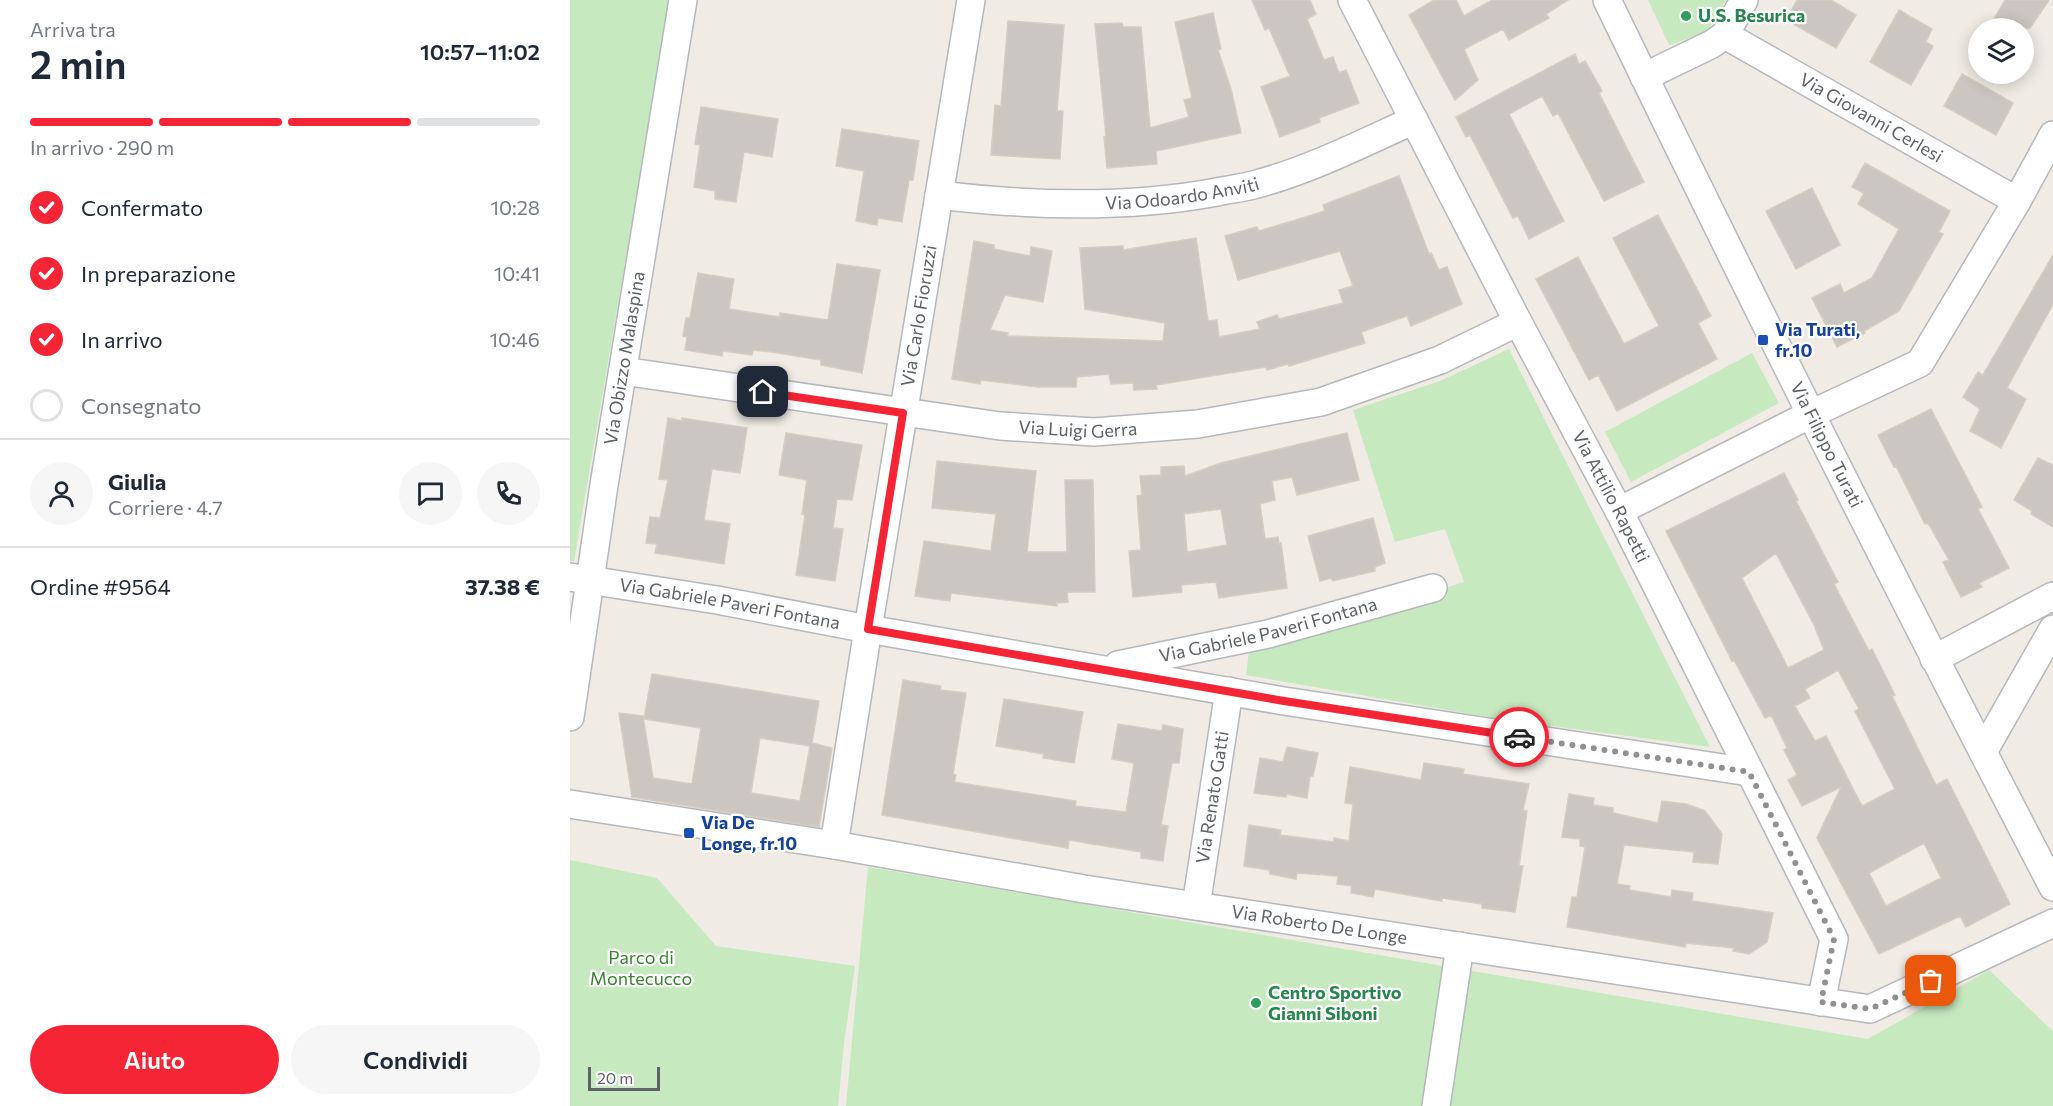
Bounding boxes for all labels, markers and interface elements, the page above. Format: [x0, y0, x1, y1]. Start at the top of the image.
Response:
place label: U.S. Besurica [1698, 4, 1805, 26]
marker: U.S. Besurica [1679, 9, 1693, 23]
text: Arriva tra [30, 17, 116, 41]
map controls [1968, 18, 2034, 84]
button: layers [1968, 18, 2034, 84]
text: 10:57–11:02 [420, 38, 540, 65]
text: 2 min [30, 39, 127, 87]
street label: Via Giovanni Cerlesi [1796, 68, 1947, 167]
text: In arrivo · 290 m [30, 135, 174, 159]
street label: Via Odoardo Anviti [1105, 172, 1262, 214]
icon: check [30, 191, 63, 224]
text: Confermato [81, 194, 203, 221]
text: 10:28 [491, 195, 540, 219]
street label: Via Carlo Fioruzzi [896, 243, 941, 388]
icon: check [30, 257, 63, 290]
text: In preparazione [81, 260, 236, 287]
text: 10:41 [494, 261, 540, 285]
street label: Via Obizzo Malaspina [599, 270, 649, 446]
place label: Via Turati, fr.10 [1775, 318, 1860, 361]
icon: check [30, 323, 63, 356]
text: In arrivo [81, 326, 163, 353]
text: 10:46 [490, 327, 540, 351]
marker: Via Turati, fr.10 [1756, 333, 1770, 347]
pin [737, 366, 788, 417]
icon: home [746, 375, 779, 408]
street label: Via Filippo Turati [1786, 378, 1868, 511]
text: Consegnato [81, 392, 201, 419]
street label: Via Luigi Gerra [1018, 415, 1138, 442]
street label: Via Attilio Rapetti [1568, 427, 1655, 566]
button: person [30, 462, 93, 525]
button: chat [399, 462, 462, 525]
button: phone [477, 462, 540, 525]
text: Giulia [108, 468, 166, 495]
text: Corriere · 4.7 [108, 495, 223, 519]
text: Ordine #9564 [30, 573, 171, 600]
text: 37.38 € [465, 573, 540, 600]
street label: Via Gabriele Paveri Fontana [618, 573, 842, 633]
street label: Via Gabriele Paveri Fontana [1157, 592, 1379, 666]
courier [1489, 707, 1549, 767]
icon: car [1503, 721, 1536, 754]
street label: Via Renato Gatti [1191, 729, 1233, 865]
place label: Via De Longe, fr.10 [701, 811, 797, 854]
marker: Via De Longe, fr.10 [682, 826, 696, 840]
street label: Via Roberto De Longe [1230, 900, 1409, 948]
park label: Parco di Montecucco [590, 946, 692, 989]
pin [1905, 955, 1956, 1006]
icon: bag [1914, 964, 1947, 997]
place label: Centro Sportivo Gianni Siboni [1268, 981, 1402, 1024]
marker: Centro Sportivo Gianni Siboni [1249, 996, 1263, 1010]
button: Aiuto [30, 1025, 279, 1094]
button: Condividi [291, 1025, 540, 1094]
scale bar [588, 1064, 660, 1092]
text: 20 m [597, 1068, 633, 1087]

